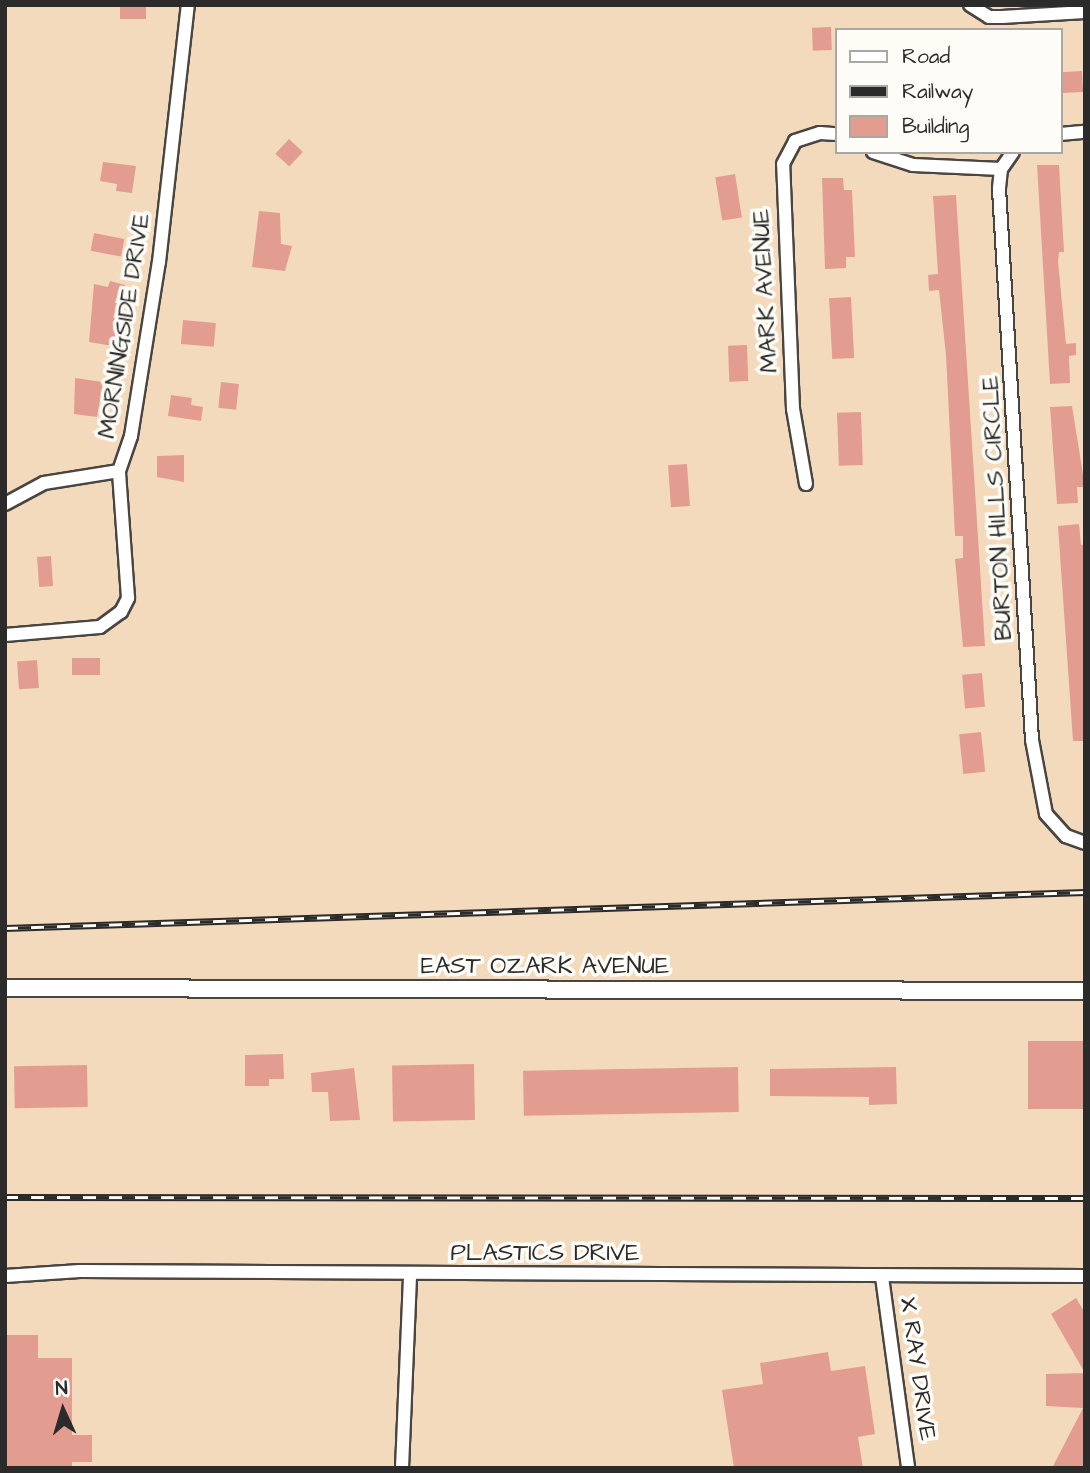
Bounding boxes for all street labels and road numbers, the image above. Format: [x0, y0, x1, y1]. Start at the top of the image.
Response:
street label: MARK AVENUE [747, 208, 785, 374]
street label: MORNINGSIDE DRIVE [93, 211, 157, 441]
street label: BURTON HILLS CIRCLE [977, 375, 1019, 641]
street label: EAST OZARK AVENUE [421, 953, 669, 981]
street label: PLASTICS DRIVE [451, 1240, 639, 1268]
street label: X RAY DRIVE [893, 1295, 941, 1443]

